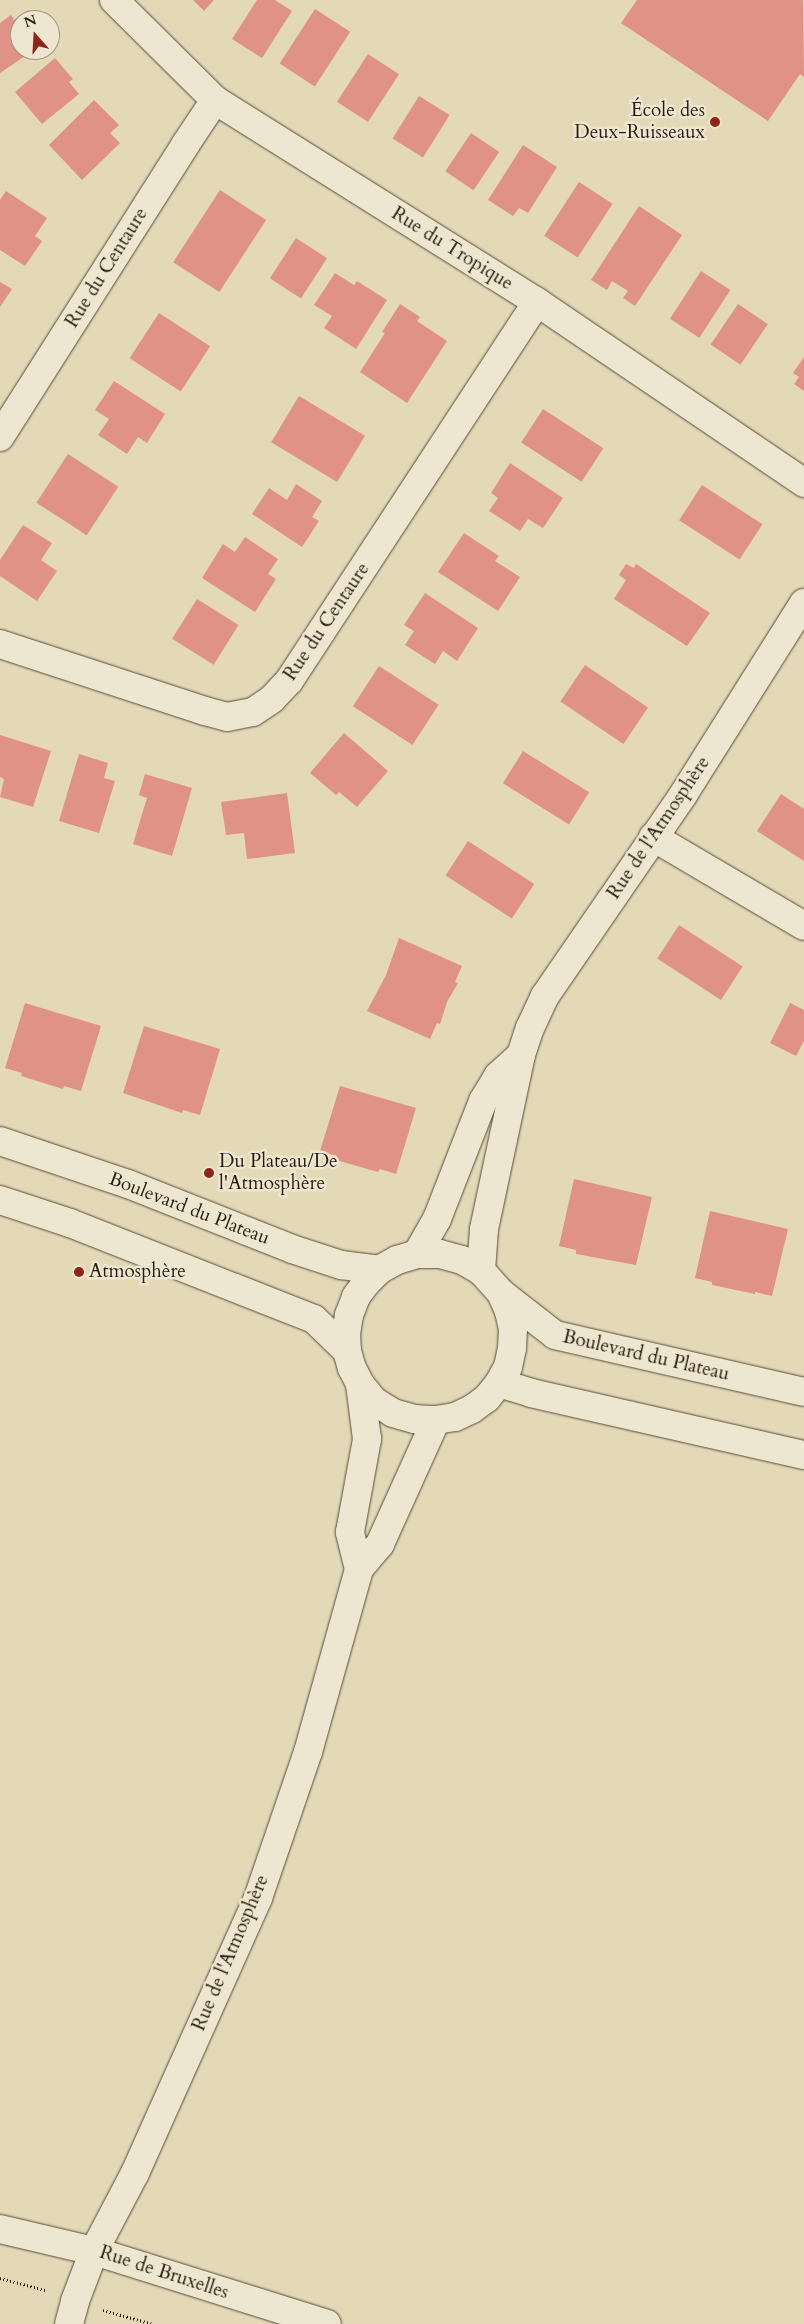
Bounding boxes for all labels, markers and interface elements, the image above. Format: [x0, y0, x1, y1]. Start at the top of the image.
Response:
north arrow [10, 10, 60, 60]
text: N [21, 10, 39, 32]
place label: École des Deux-Ruisseaux [574, 100, 705, 144]
marker: École des Deux-Ruisseaux [709, 116, 721, 128]
street label: Rue du Tropique [387, 203, 517, 295]
street label: Rue du Centaure [61, 204, 153, 332]
street label: Rue du Centaure [279, 559, 375, 685]
street label: Rue de l'Atmosphère [603, 752, 715, 904]
place label: Du Plateau/De l'Atmosphère [219, 1151, 338, 1195]
marker: Du Plateau/De l'Atmosphère [203, 1167, 215, 1179]
street label: Boulevard du Plateau [105, 1168, 273, 1250]
place label: Atmosphère [89, 1261, 186, 1283]
marker: Atmosphère [73, 1266, 85, 1278]
street label: Boulevard du Plateau [561, 1326, 731, 1386]
street label: Rue de l'Atmosphère [188, 1872, 274, 2034]
street label: Rue de Bruxelles [97, 2241, 231, 2305]

